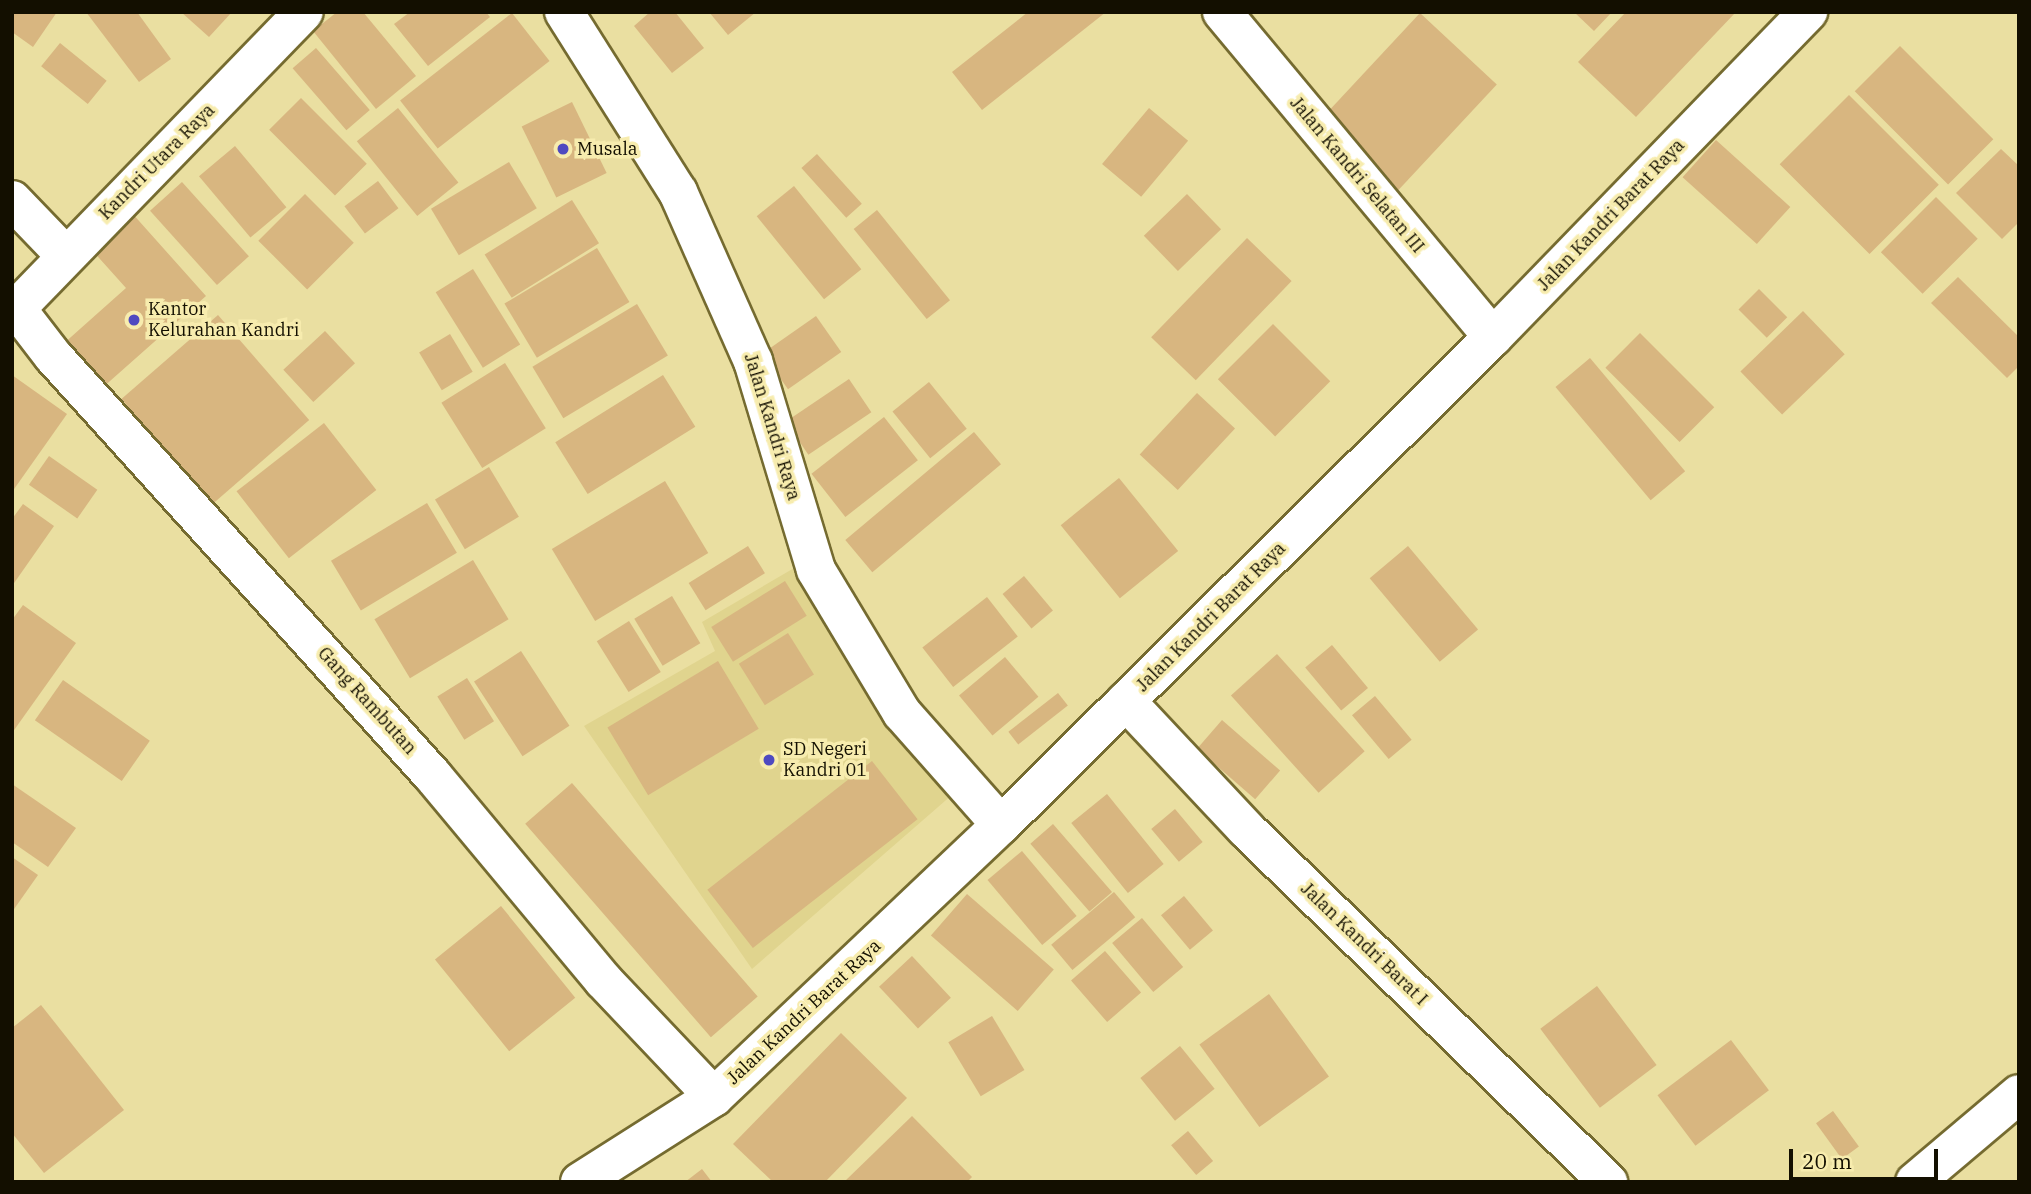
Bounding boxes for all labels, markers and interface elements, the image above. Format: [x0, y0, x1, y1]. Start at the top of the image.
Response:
street label: Jalan Kandri Selatan III [1285, 93, 1429, 257]
street label: Kandri Utara Raya [95, 100, 219, 224]
street label: Jalan Kandri Barat Raya [1533, 135, 1689, 295]
place label: Musala [577, 138, 638, 160]
marker: Musala [555, 141, 571, 157]
place label: Kantor Kelurahan Kandri [148, 299, 299, 342]
marker: Kantor Kelurahan Kandri [126, 312, 142, 328]
street label: Jalan Kandri Raya [739, 351, 805, 503]
street label: Jalan Kandri Barat Raya [1132, 538, 1290, 696]
street label: Gang Rambutan [313, 643, 421, 759]
place label: SD Negeri Kandri 01 [783, 739, 867, 782]
marker: SD Negeri Kandri 01 [761, 752, 777, 768]
street label: Jalan Kandri Barat I [1296, 878, 1432, 1010]
street label: Jalan Kandri Barat Raya [723, 935, 885, 1089]
scale bar [1793, 1134, 1942, 1178]
text: 20 m [1802, 1147, 1852, 1175]

